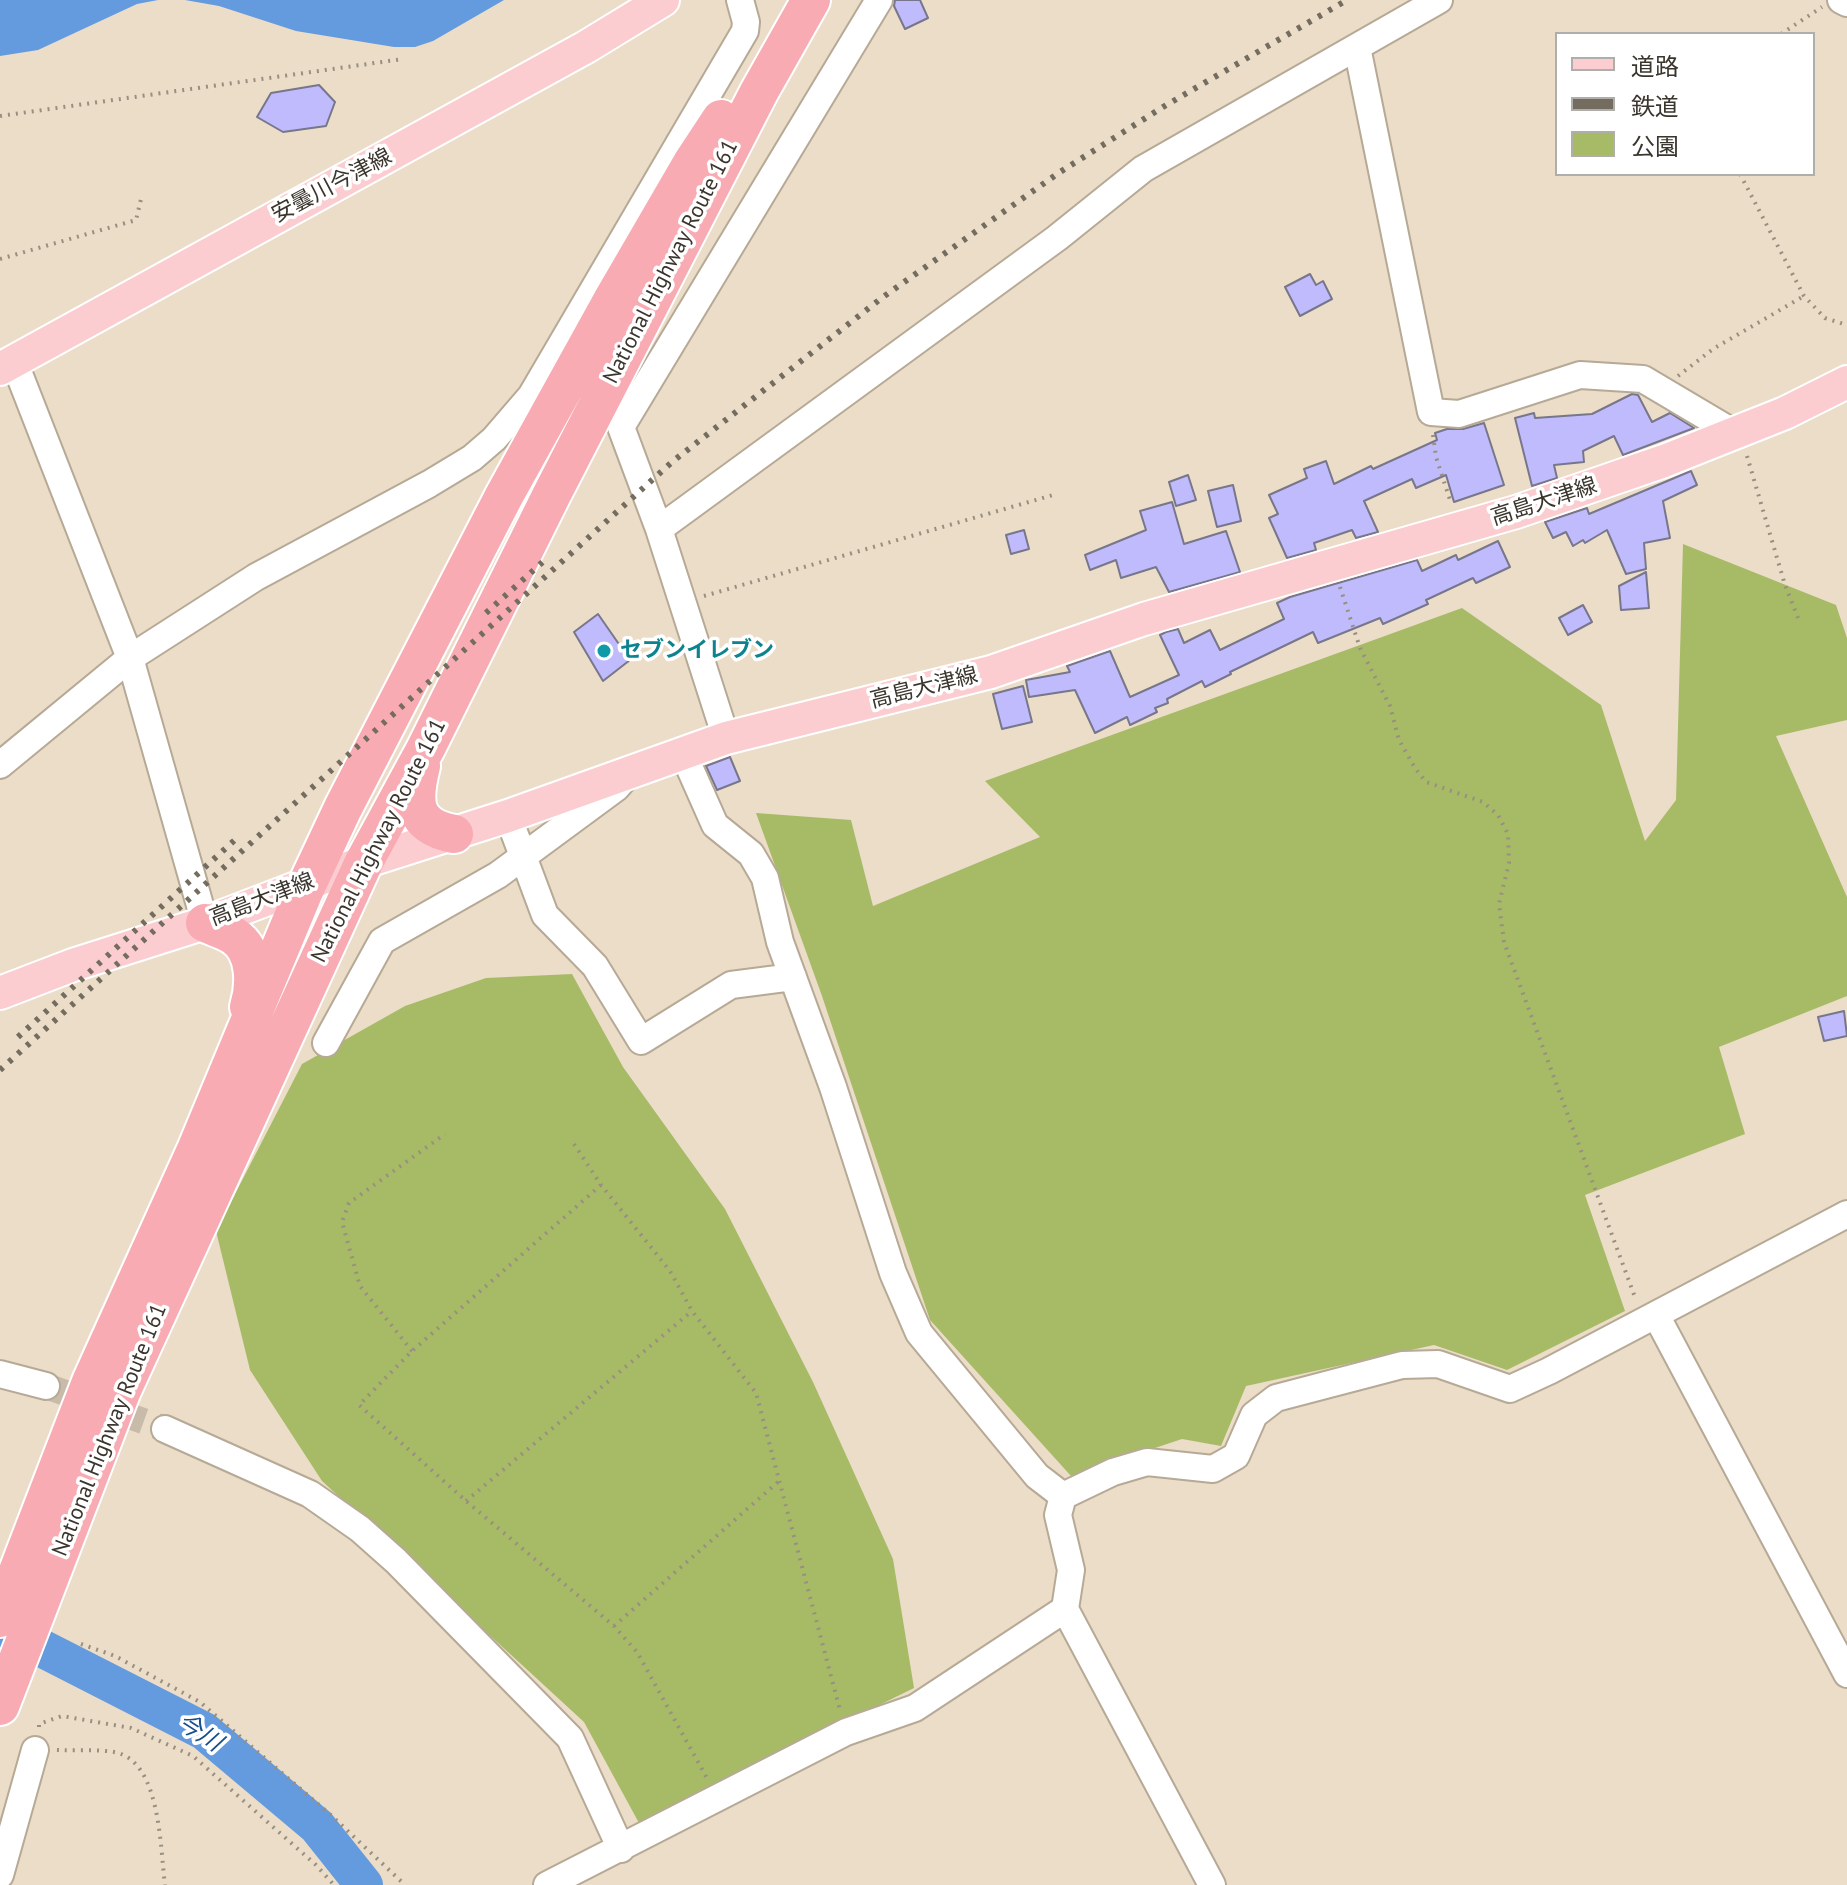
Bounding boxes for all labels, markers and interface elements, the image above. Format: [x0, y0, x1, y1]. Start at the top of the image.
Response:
legend [1555, 32, 1815, 176]
text: 道路 [1631, 51, 1679, 82]
text: 鉄道 [1631, 91, 1679, 122]
text: 公園 [1631, 131, 1679, 162]
street label: National Highway Route 161 [598, 136, 744, 388]
street label: 安曇川今津線 [268, 143, 396, 229]
street label: 高島大津線 [1488, 472, 1600, 532]
place label: セブンイレブン [620, 638, 774, 664]
marker: セブンイレブン [595, 642, 613, 660]
street label: 高島大津線 [867, 662, 981, 714]
street label: National Highway Route 161 [306, 715, 452, 967]
street label: 高島大津線 [206, 868, 318, 932]
street label: National Highway Route 161 [47, 1300, 173, 1560]
water label: 今川 [171, 1708, 227, 1758]

